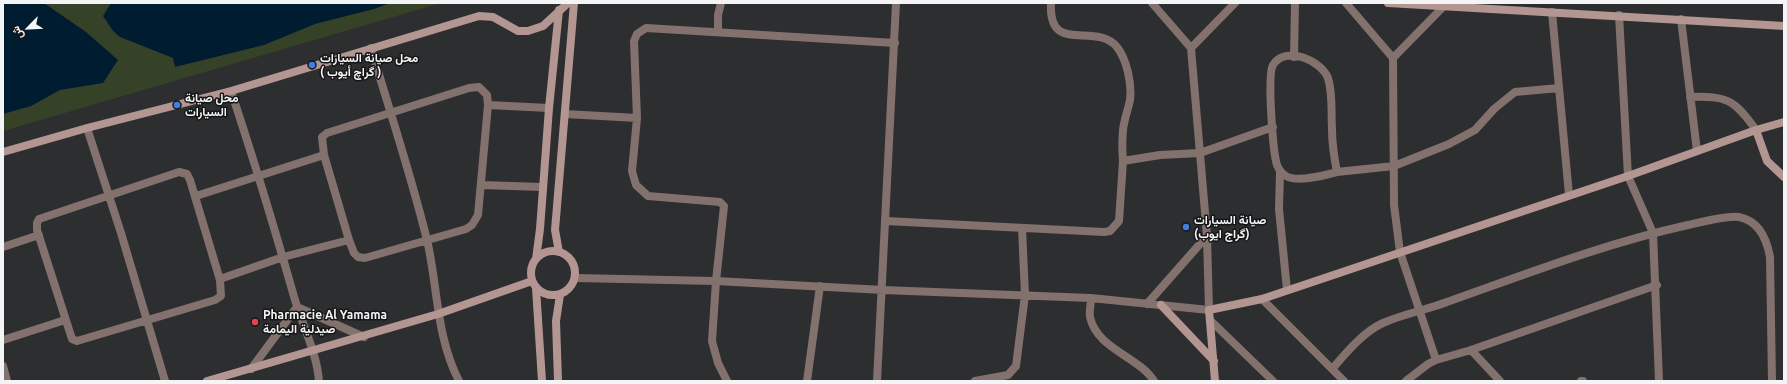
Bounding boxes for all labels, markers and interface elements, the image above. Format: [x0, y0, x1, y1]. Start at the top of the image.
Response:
north arrow [8, 8, 48, 48]
text: ش [9, 24, 25, 41]
place label: محل صيانة السيارات ( گراچ أيوب ) [320, 51, 418, 79]
marker: محل صيانة السيارات ( گراچ أيوب ) [307, 60, 317, 70]
place label: محل صيانة السيارات [185, 91, 238, 119]
marker: محل صيانة السيارات [172, 100, 182, 110]
place label: صيانة السيارات (گراج ايوب) [1194, 213, 1266, 241]
marker: صيانة السيارات (گراج ايوب) [1181, 222, 1191, 232]
place label: Pharmacie Al Yamama صيدلية اليمامة [263, 308, 387, 336]
marker: Pharmacie Al Yamama صيدلية اليمامة [250, 317, 260, 327]

